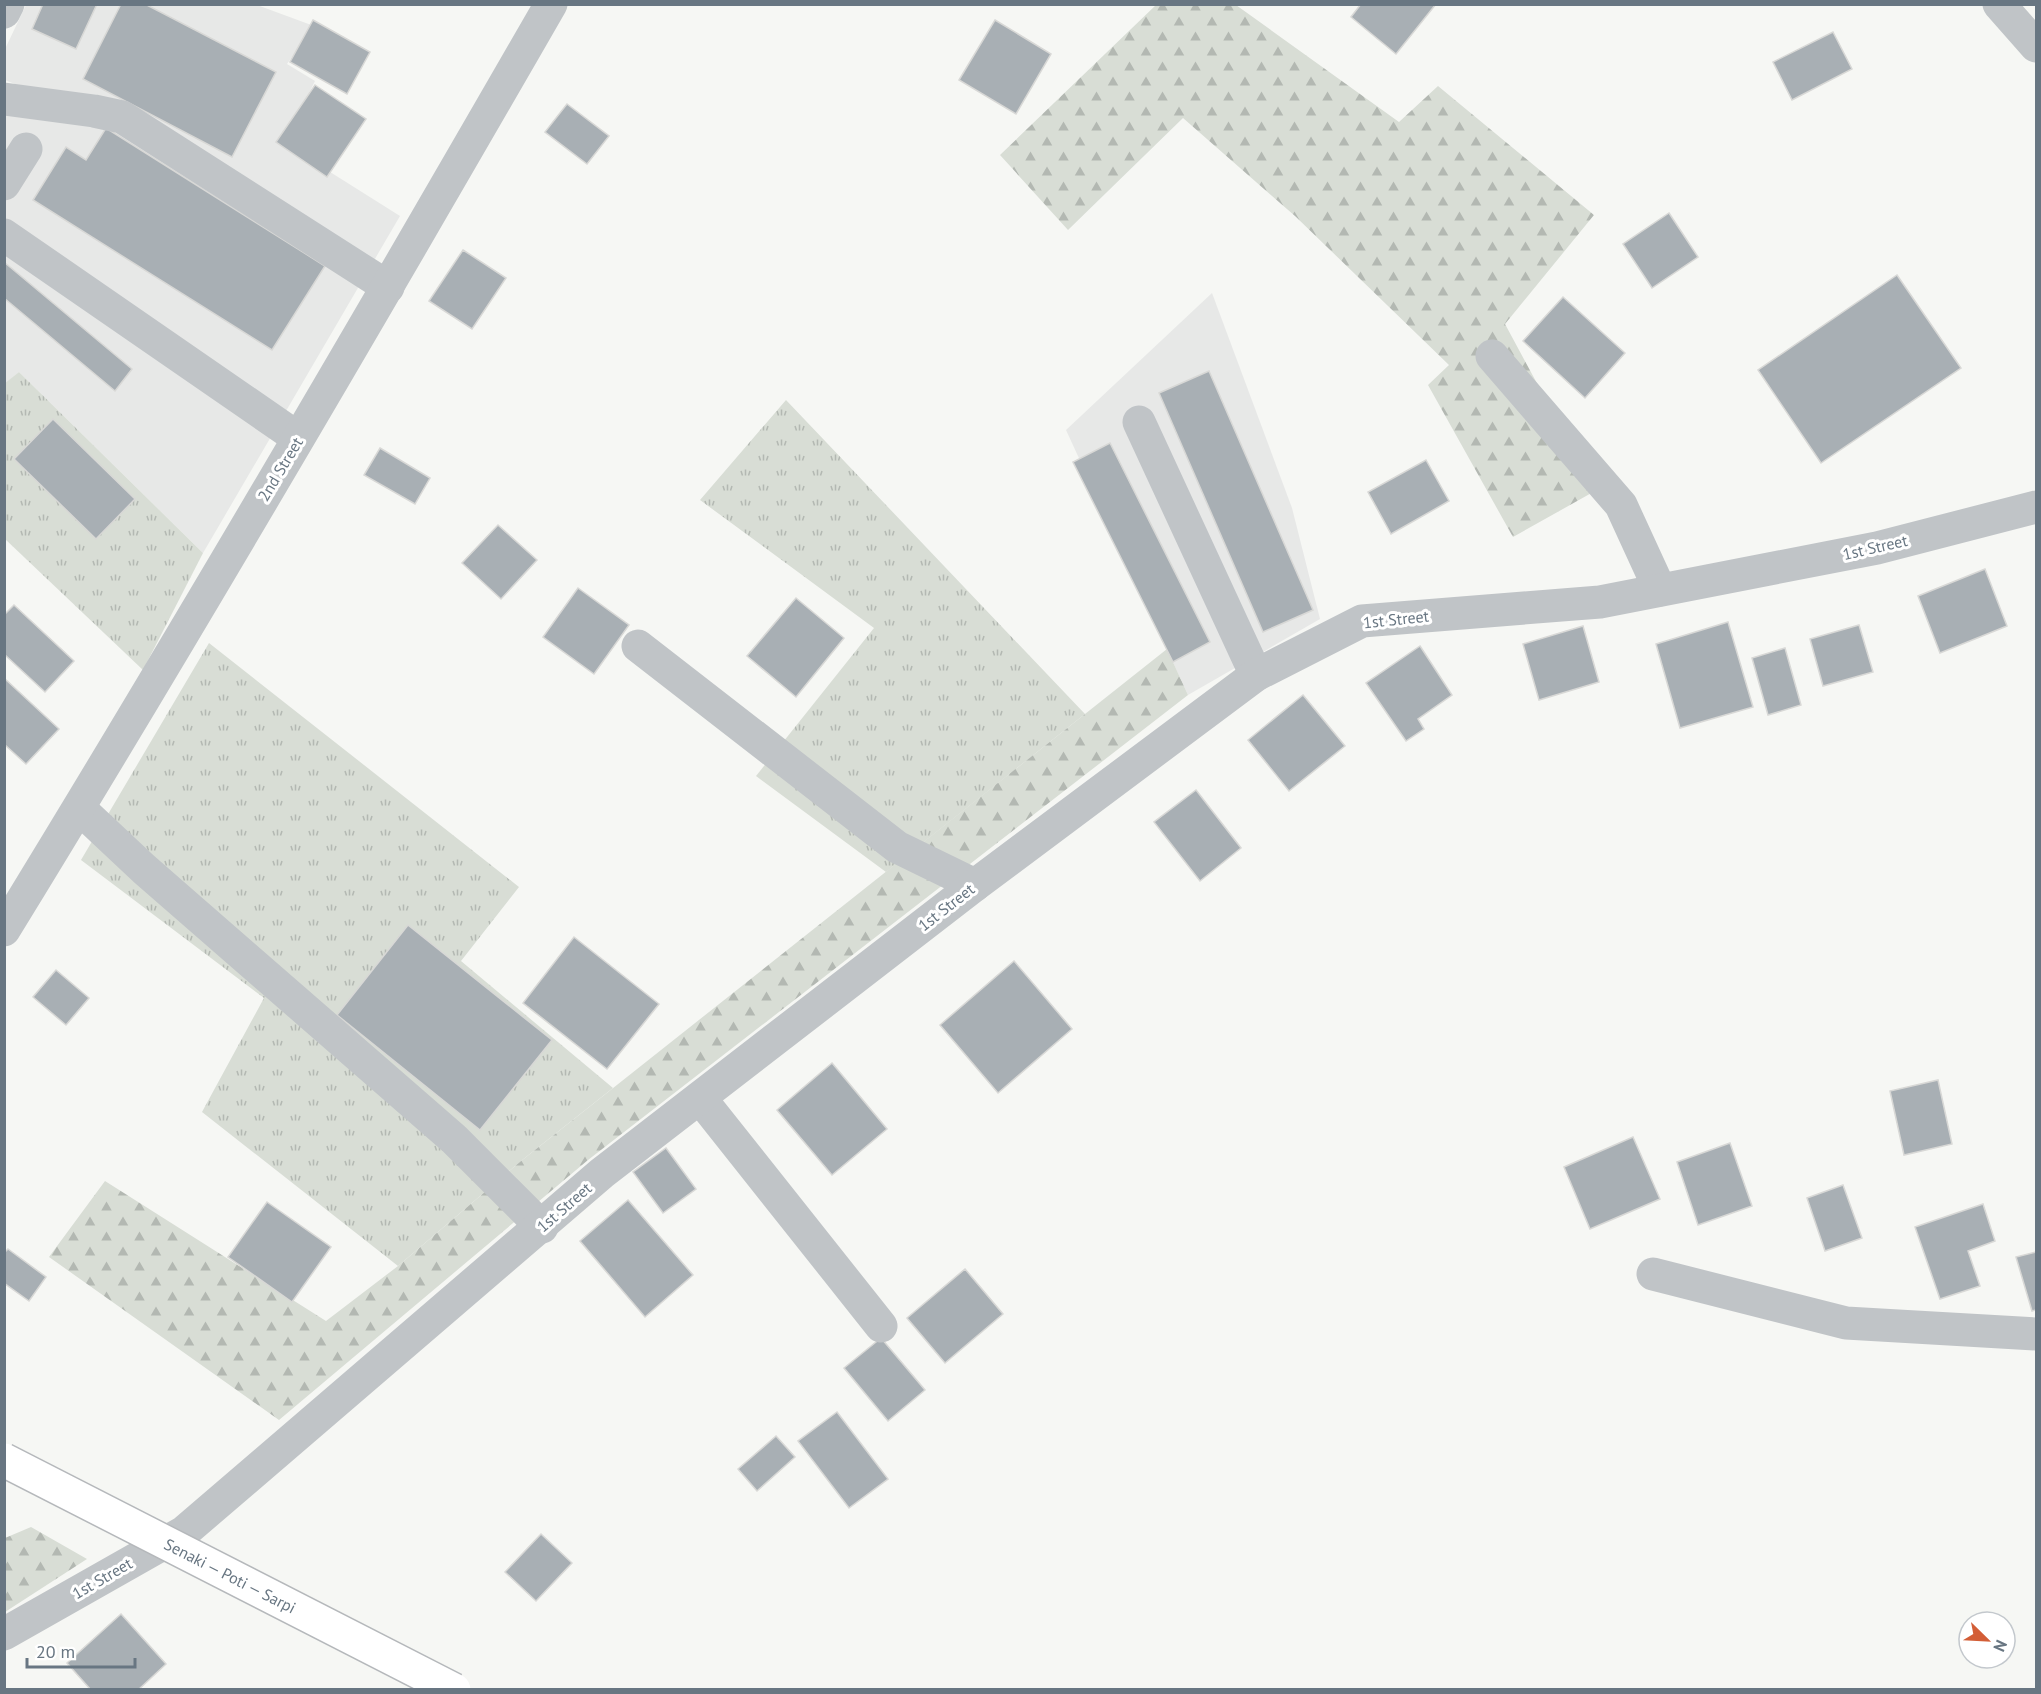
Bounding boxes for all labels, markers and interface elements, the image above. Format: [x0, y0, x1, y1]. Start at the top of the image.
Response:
street label: 2nd Street [253, 433, 307, 505]
street label: 1st Street [1841, 530, 1910, 564]
street label: 1st Street [1362, 606, 1430, 632]
street label: 1st Street [914, 878, 979, 935]
street label: 1st Street [533, 1177, 596, 1236]
street label: Senaki — Poti — Sarpi [161, 1534, 299, 1618]
street label: 1st Street [68, 1553, 136, 1603]
north arrow [1957, 1610, 2017, 1670]
scale bar [27, 1631, 135, 1669]
text: N [1989, 1637, 2012, 1655]
text: 20 m [36, 1640, 75, 1663]

